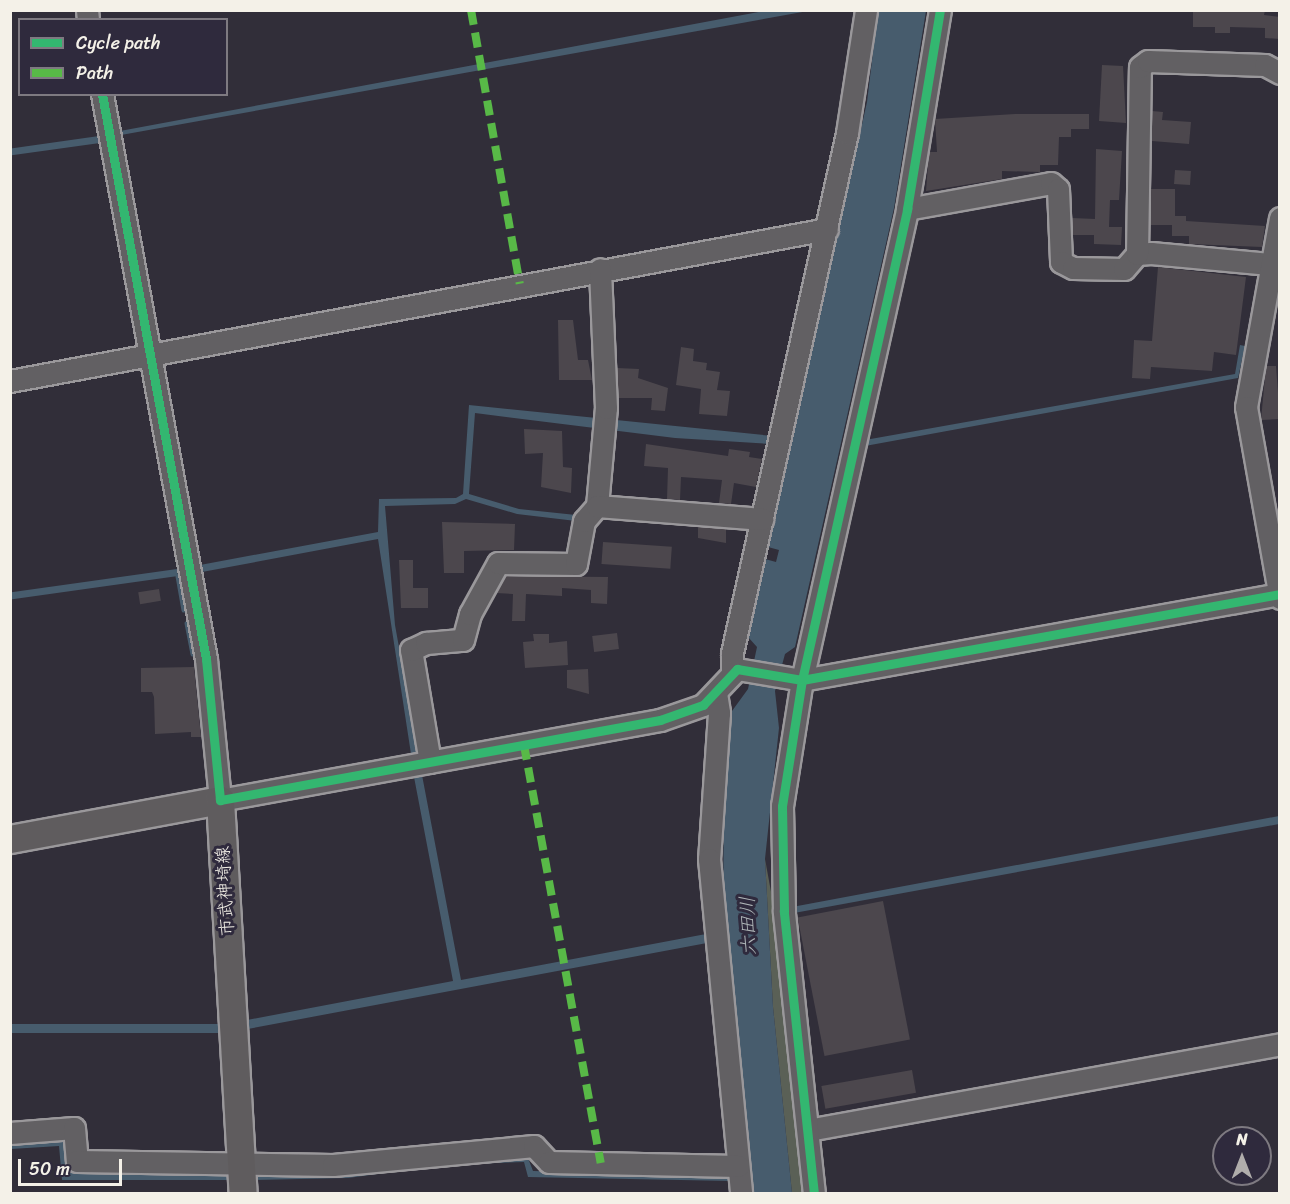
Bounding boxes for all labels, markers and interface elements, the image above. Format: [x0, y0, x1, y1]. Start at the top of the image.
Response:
legend [18, 18, 228, 96]
text: Cycle path [76, 27, 160, 59]
text: Path [76, 57, 113, 89]
street label: 市武神埼線 [212, 845, 238, 937]
water label: 六田川 [735, 896, 761, 956]
text: N [1236, 1125, 1248, 1154]
north arrow [1212, 1126, 1272, 1186]
scale bar [21, 1147, 124, 1185]
text: 50 m [29, 1153, 70, 1185]

